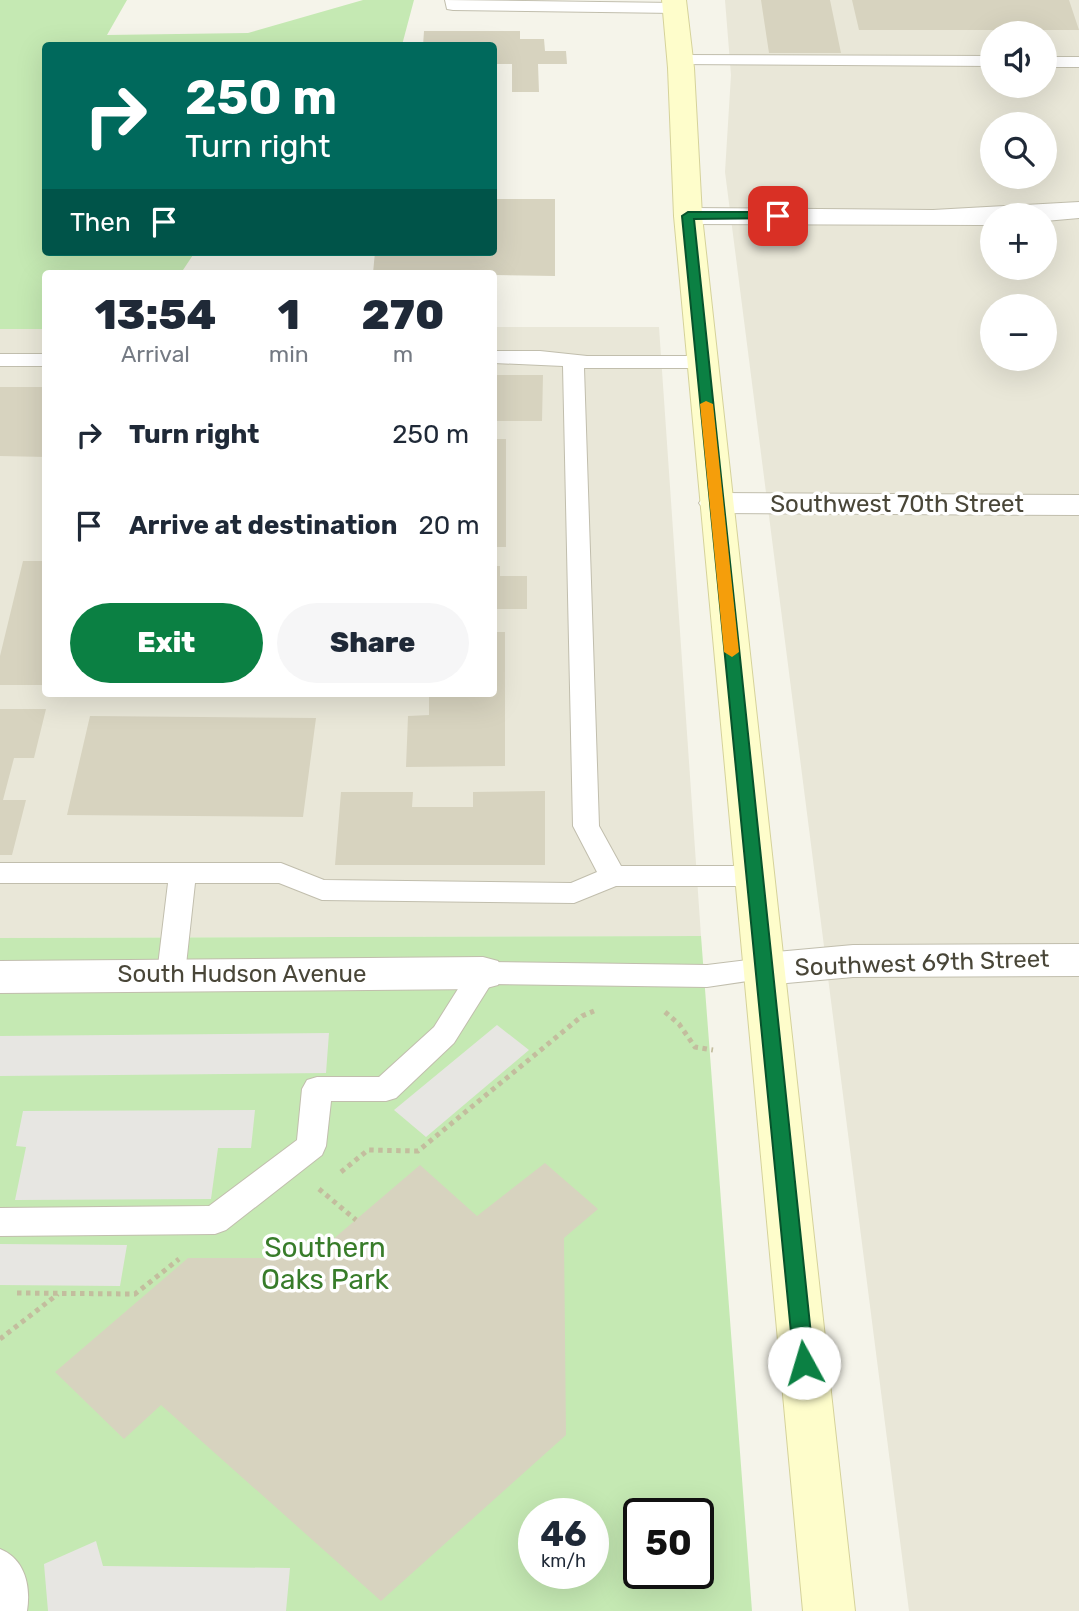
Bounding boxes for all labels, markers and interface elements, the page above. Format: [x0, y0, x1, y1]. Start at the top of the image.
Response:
map controls [980, 21, 1057, 371]
button: sound [980, 21, 1057, 98]
text: 250 m [185, 68, 337, 126]
icon: right [70, 70, 161, 161]
button: search [980, 112, 1057, 189]
text: Turn right [185, 127, 330, 165]
pin [748, 186, 808, 246]
icon: arrive [759, 197, 797, 235]
icon: arrive [145, 203, 183, 241]
button: + [980, 203, 1057, 280]
text: Then [70, 207, 131, 238]
text: 13:54 [95, 290, 216, 340]
text: 1 [278, 290, 300, 340]
text: 270 [361, 290, 444, 340]
button: − [980, 294, 1057, 371]
text: Arrival [121, 340, 190, 368]
text: min [269, 340, 309, 368]
text: m [393, 340, 413, 368]
icon: right [70, 416, 108, 454]
text: Turn right [129, 419, 259, 450]
text: 250 m [392, 419, 469, 450]
street label: Southwest 70th Street [770, 490, 1024, 518]
icon: arrive [70, 507, 108, 545]
text: Arrive at destination [129, 510, 397, 541]
text: 20 m [418, 510, 480, 541]
button: Exit [70, 603, 263, 683]
button: Share [277, 603, 469, 683]
street label: Southwest 69th Street [794, 945, 1050, 981]
street label: South Hudson Avenue [118, 960, 366, 988]
park label: Southern Oaks Park [261, 1231, 390, 1296]
position arrow [767, 1326, 841, 1400]
speed limit sign: 50 [623, 1498, 714, 1589]
text: 46 [540, 1513, 587, 1555]
text: km/h [541, 1550, 586, 1572]

